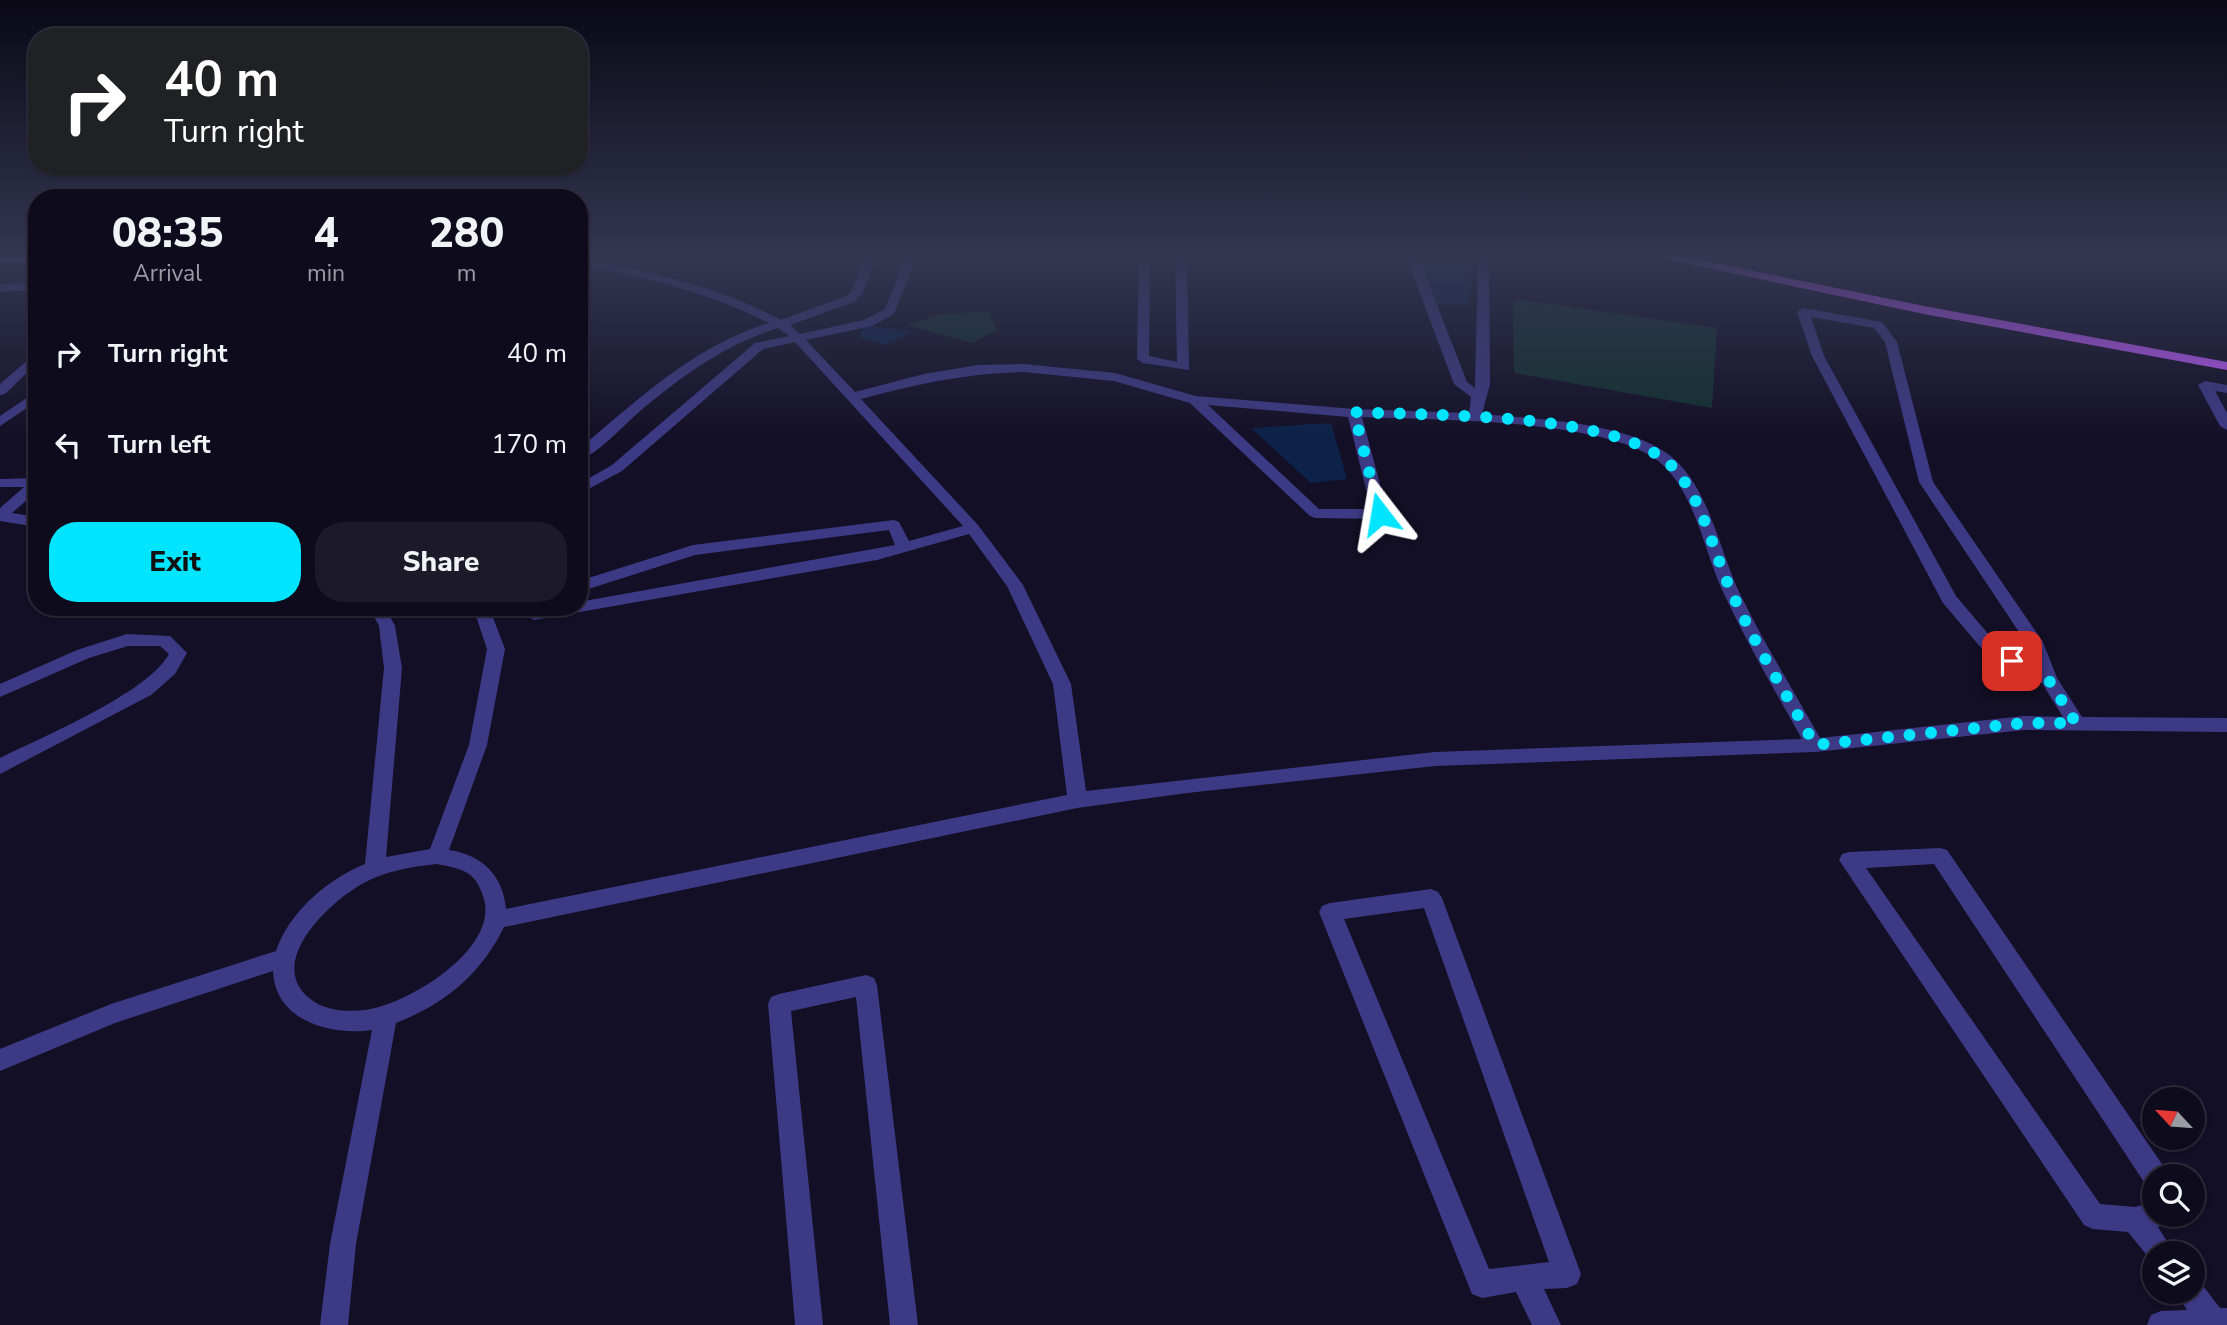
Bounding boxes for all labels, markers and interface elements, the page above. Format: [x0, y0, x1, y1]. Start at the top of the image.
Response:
text: 40 m [164, 46, 279, 113]
icon: right [49, 56, 140, 147]
text: Turn right [164, 110, 304, 153]
text: 08:35 [112, 205, 223, 262]
text: 4 [313, 205, 339, 262]
text: 280 [429, 205, 504, 262]
text: Arrival [133, 258, 202, 289]
text: min [307, 258, 345, 289]
text: m [457, 258, 476, 289]
icon: right [49, 335, 87, 373]
text: Turn right [108, 336, 227, 371]
text: 40 m [507, 336, 567, 371]
icon: left [49, 426, 87, 464]
text: Turn left [108, 427, 211, 462]
text: 170 m [491, 427, 567, 462]
position arrow [1343, 477, 1417, 551]
button: Exit [49, 522, 301, 602]
button: Share [315, 522, 567, 602]
pin [1982, 631, 2042, 691]
icon: arrive [1993, 642, 2031, 680]
north arrow [2142, 1087, 2205, 1150]
map controls [2142, 1087, 2205, 1304]
button: search [2142, 1164, 2205, 1227]
button: layers [2142, 1241, 2205, 1304]

